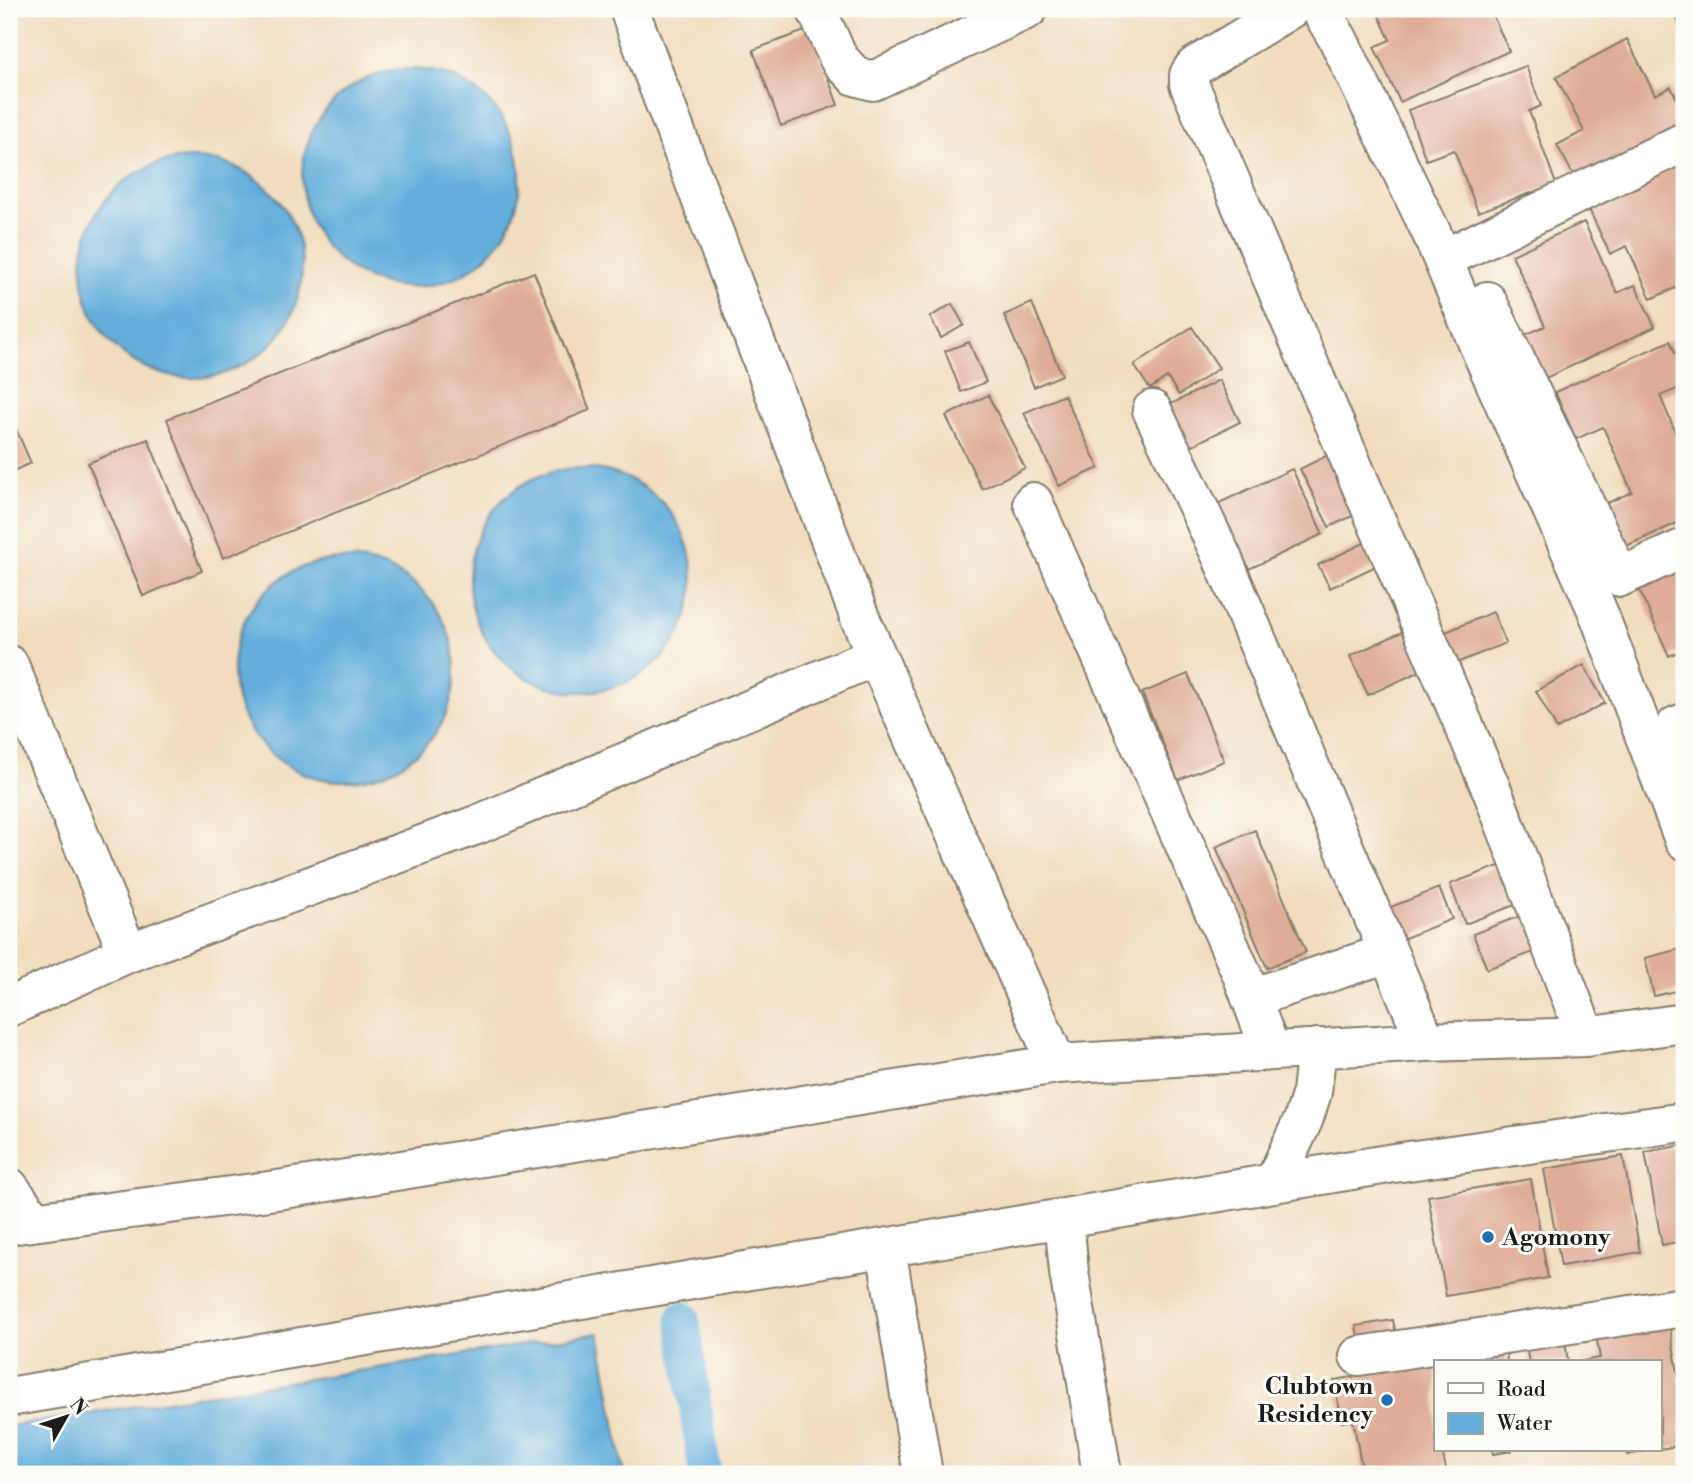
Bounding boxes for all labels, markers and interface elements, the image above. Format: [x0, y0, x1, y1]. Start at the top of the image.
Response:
place label: Agomony [1501, 1223, 1611, 1253]
marker: Agomony [1480, 1229, 1496, 1245]
legend [1434, 1360, 1662, 1452]
place label: Clubtown Residency [1258, 1372, 1374, 1430]
text: Road [1497, 1377, 1546, 1403]
north arrow [32, 1382, 102, 1452]
marker: Clubtown Residency [1379, 1392, 1395, 1408]
text: N [64, 1394, 92, 1420]
text: Water [1496, 1411, 1552, 1437]

